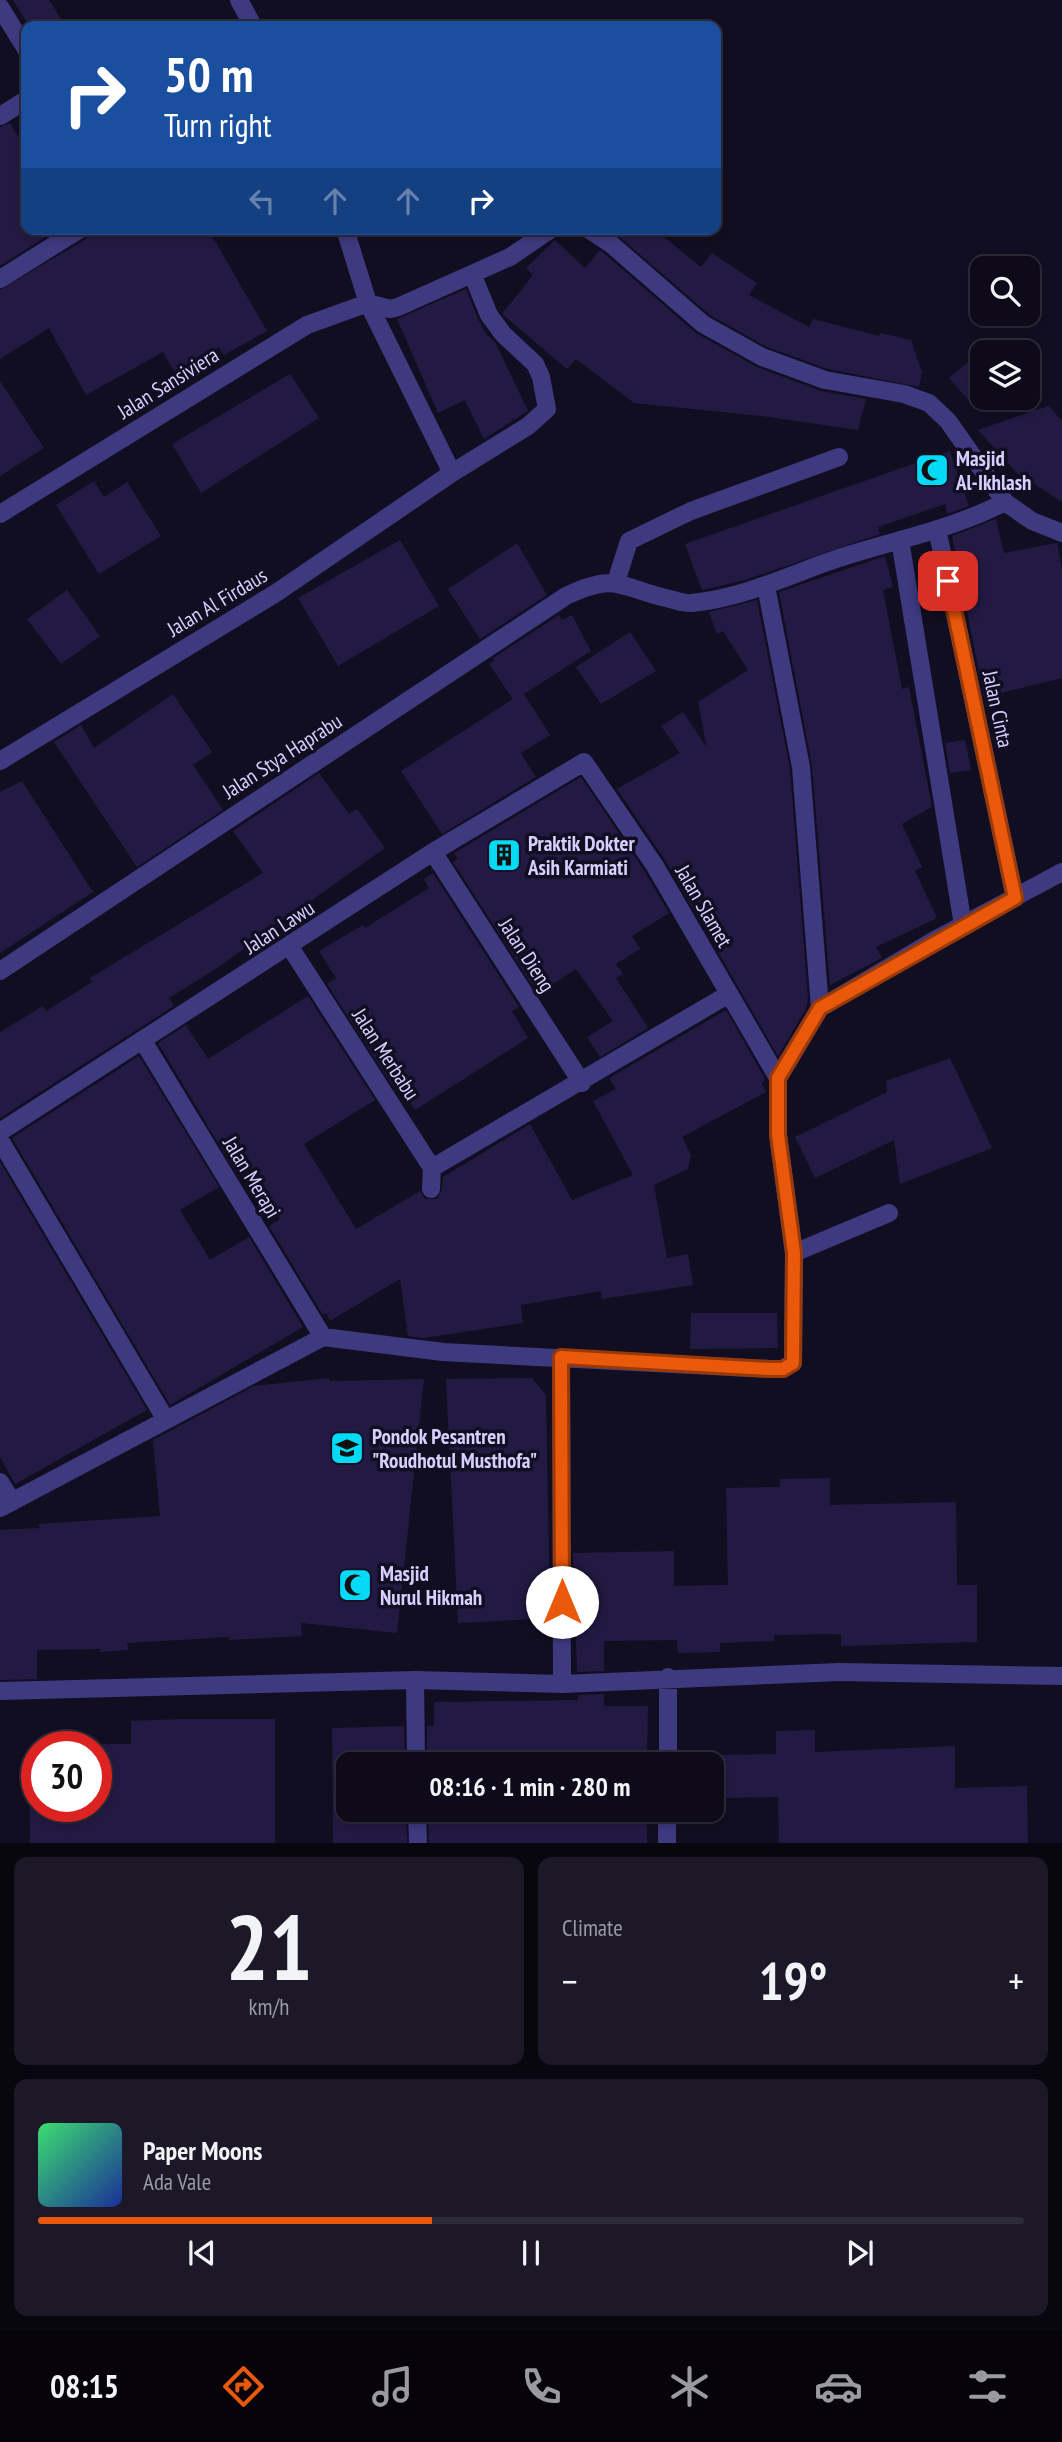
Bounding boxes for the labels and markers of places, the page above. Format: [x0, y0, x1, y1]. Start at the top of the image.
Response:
place label: Masjid Al-Ikhlash [955, 445, 1032, 496]
mosque icon: Masjid Al-Ikhlash [913, 451, 951, 489]
pin [918, 551, 978, 611]
place label: Praktik Dokter Asih Karmiati [527, 830, 636, 881]
building icon: Praktik Dokter Asih Karmiati [485, 836, 523, 874]
place label: Pondok Pesantren "Roudhotul Musthofa" [372, 1423, 537, 1474]
school or university icon: Pondok Pesantren "Roudhotul Musthofa" [328, 1429, 366, 1467]
place label: Masjid Nurul Hikmah [380, 1560, 482, 1611]
mosque icon: Masjid Nurul Hikmah [336, 1566, 374, 1604]

